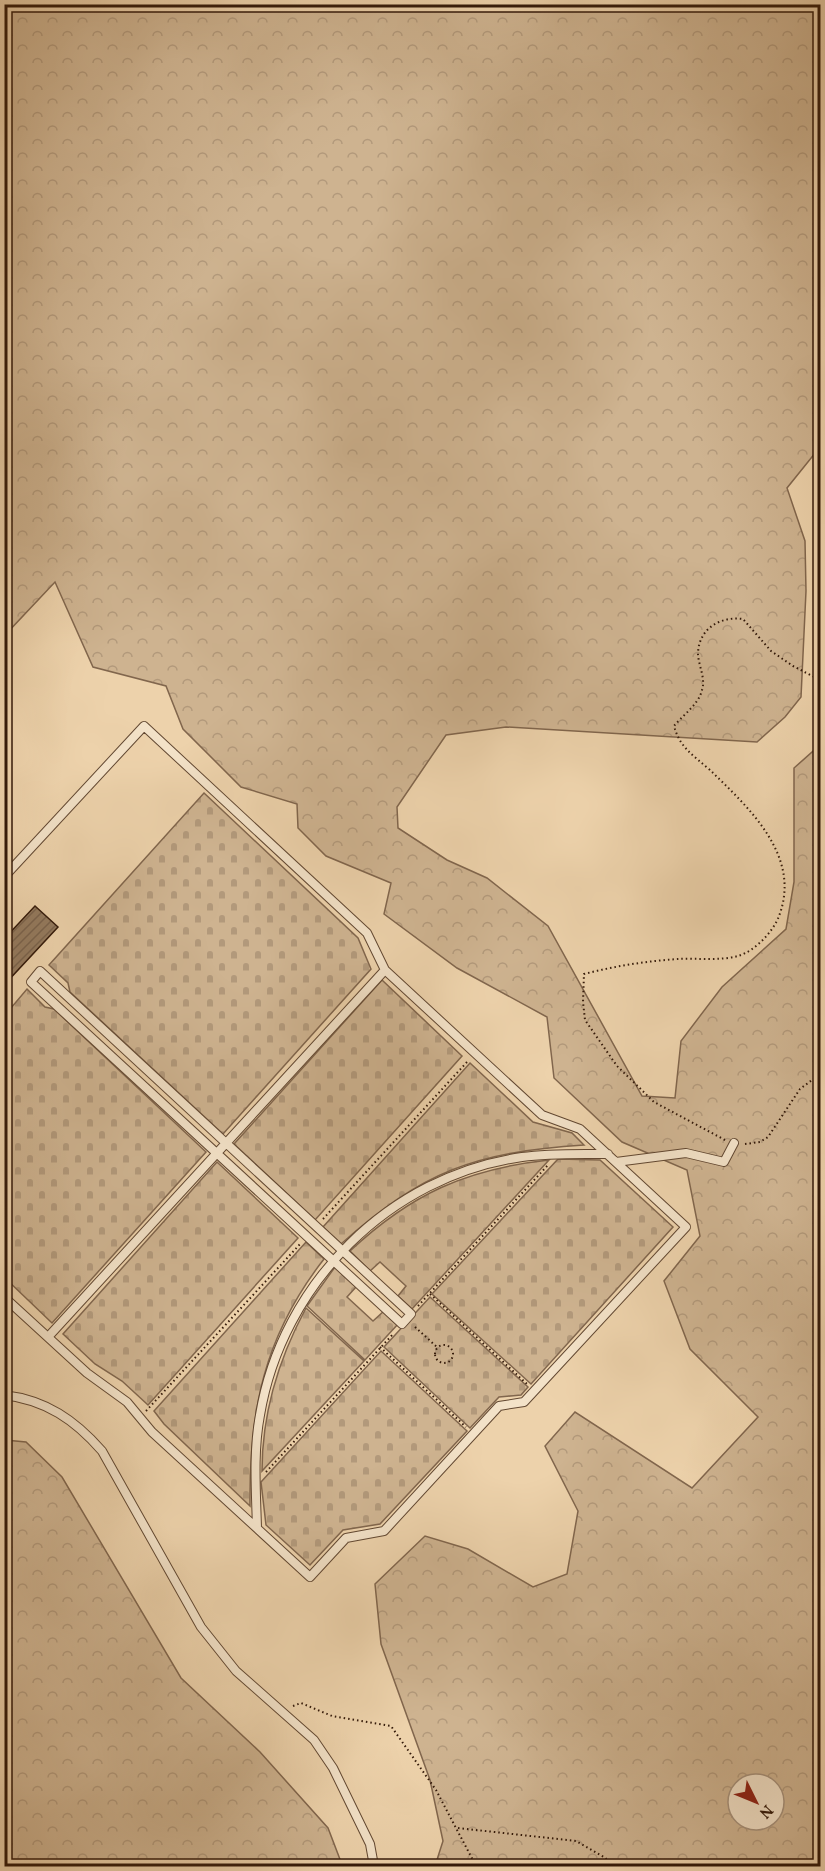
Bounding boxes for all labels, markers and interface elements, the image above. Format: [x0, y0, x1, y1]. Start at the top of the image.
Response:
north arrow [726, 1772, 786, 1832]
text: N [753, 1799, 778, 1823]

